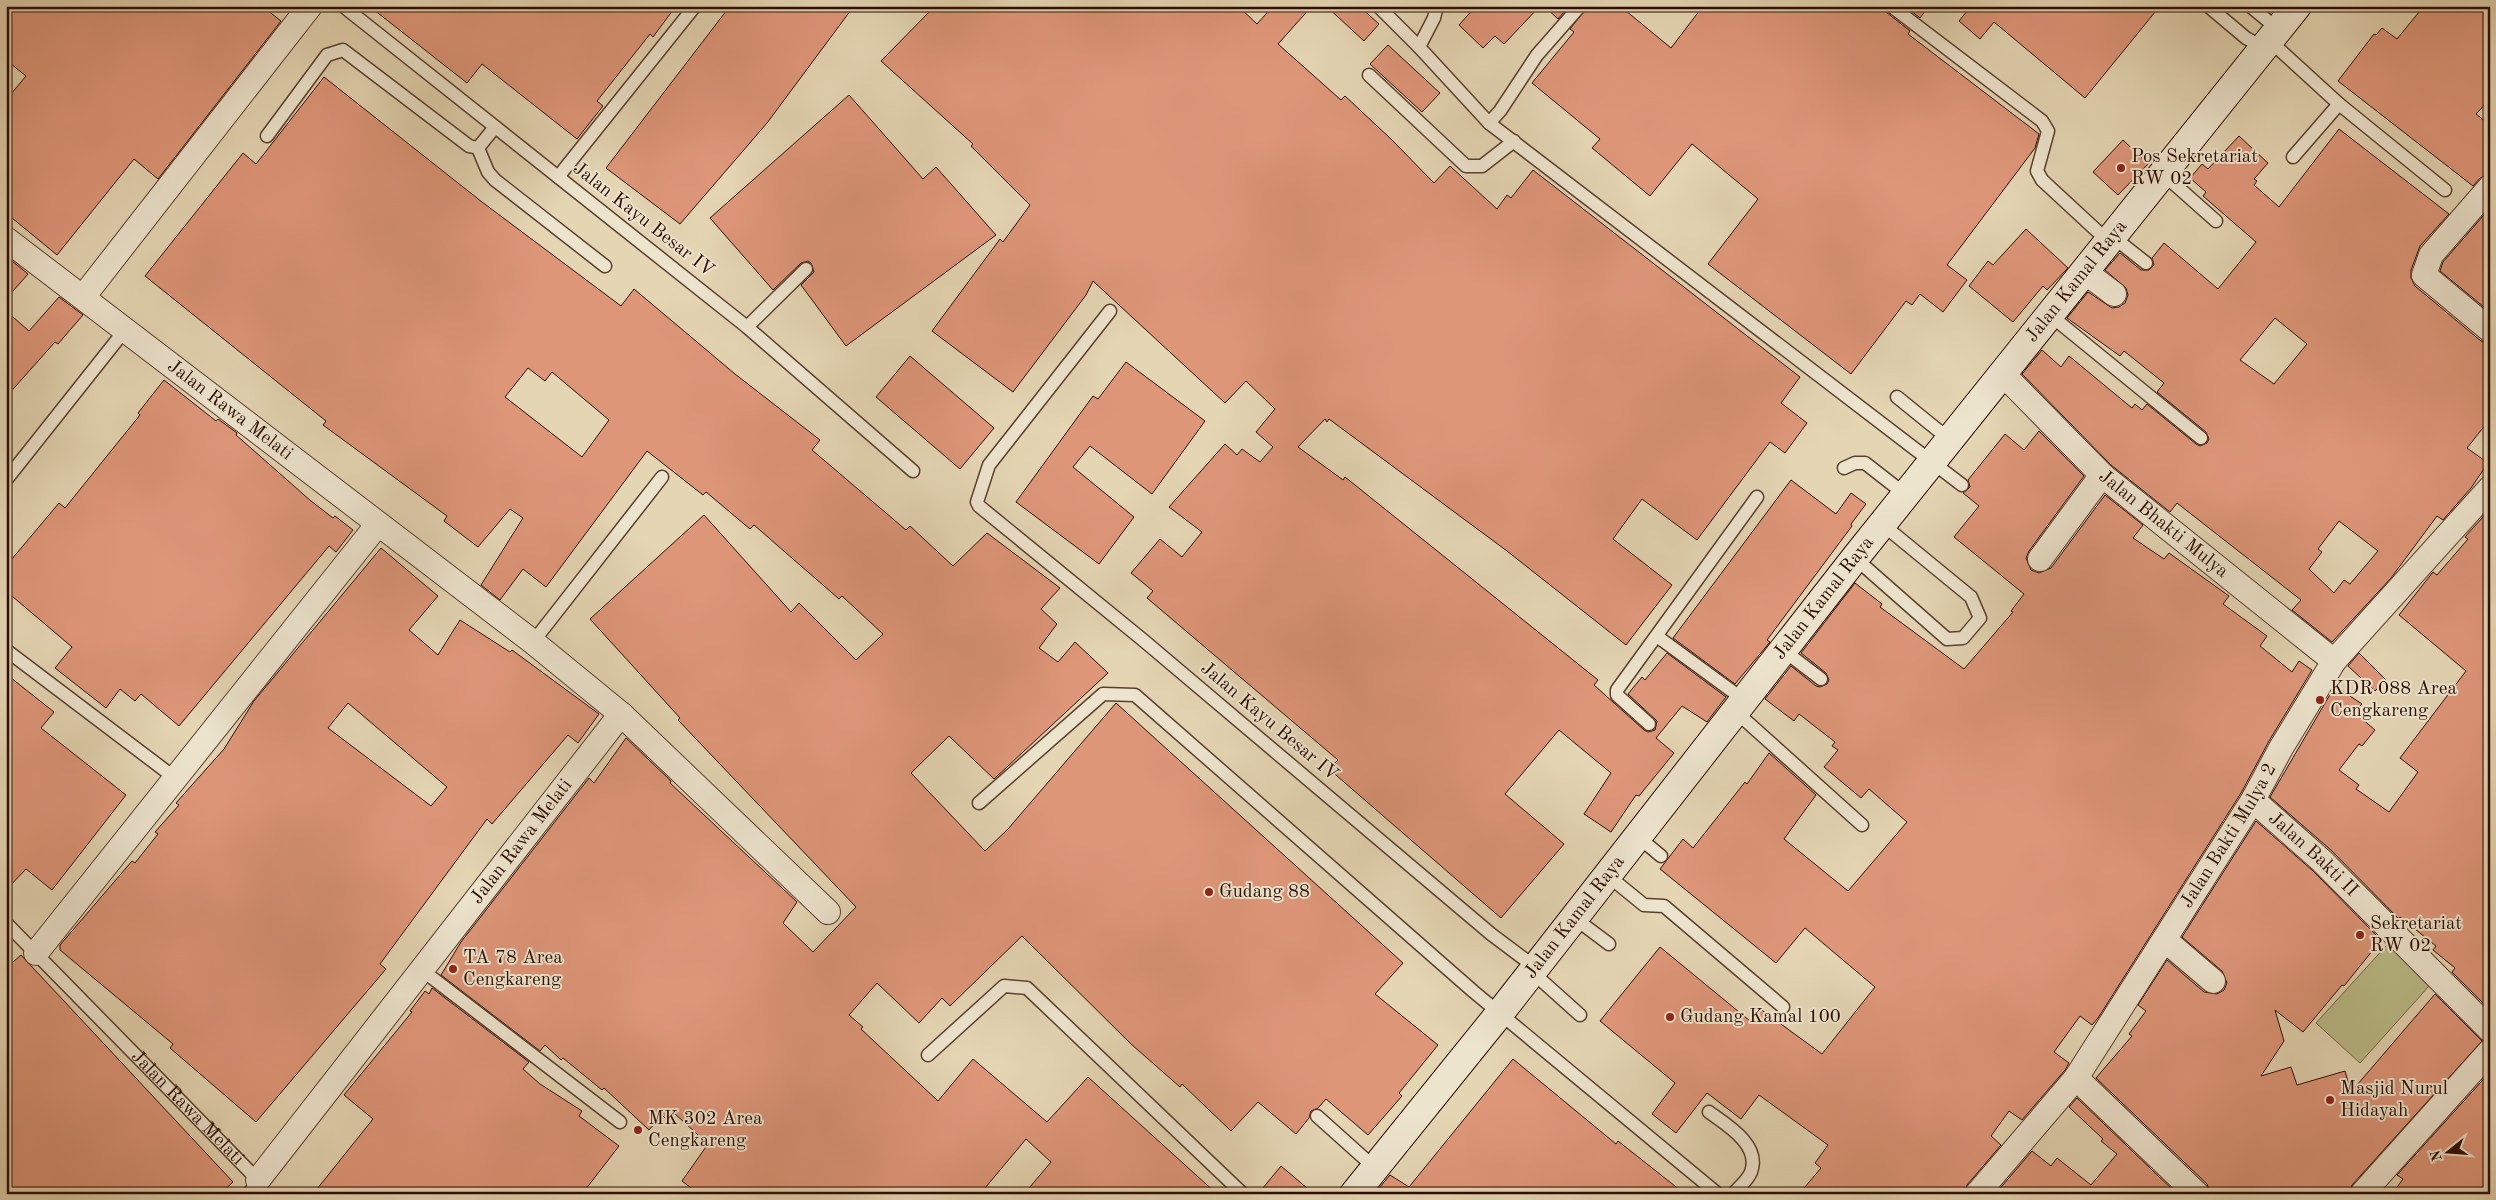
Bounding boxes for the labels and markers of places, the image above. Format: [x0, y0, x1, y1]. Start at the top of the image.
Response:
place label: Pos Sekretariat RW 02 [2131, 148, 2258, 189]
marker: Pos Sekretariat RW 02 [2115, 162, 2127, 174]
place label: KDR 088 Area Cengkareng [2330, 680, 2458, 721]
marker: KDR 088 Area Cengkareng [2314, 694, 2326, 706]
place label: Gudang 88 [1219, 883, 1310, 902]
marker: Gudang 88 [1203, 886, 1215, 898]
place label: Sekretariat RW 02 [2370, 915, 2462, 956]
marker: Sekretariat RW 02 [2354, 929, 2366, 941]
place label: TA 78 Area Cengkareng [463, 949, 563, 990]
marker: TA 78 Area Cengkareng [447, 963, 459, 975]
place label: Gudang Kamal 100 [1680, 1008, 1841, 1027]
marker: Gudang Kamal 100 [1664, 1011, 1676, 1023]
place label: Masjid Nurul Hidayah [2340, 1080, 2448, 1121]
marker: Masjid Nurul Hidayah [2324, 1094, 2336, 1106]
place label: MK 302 Area Cengkareng [648, 1110, 763, 1151]
marker: MK 302 Area Cengkareng [632, 1124, 644, 1136]

